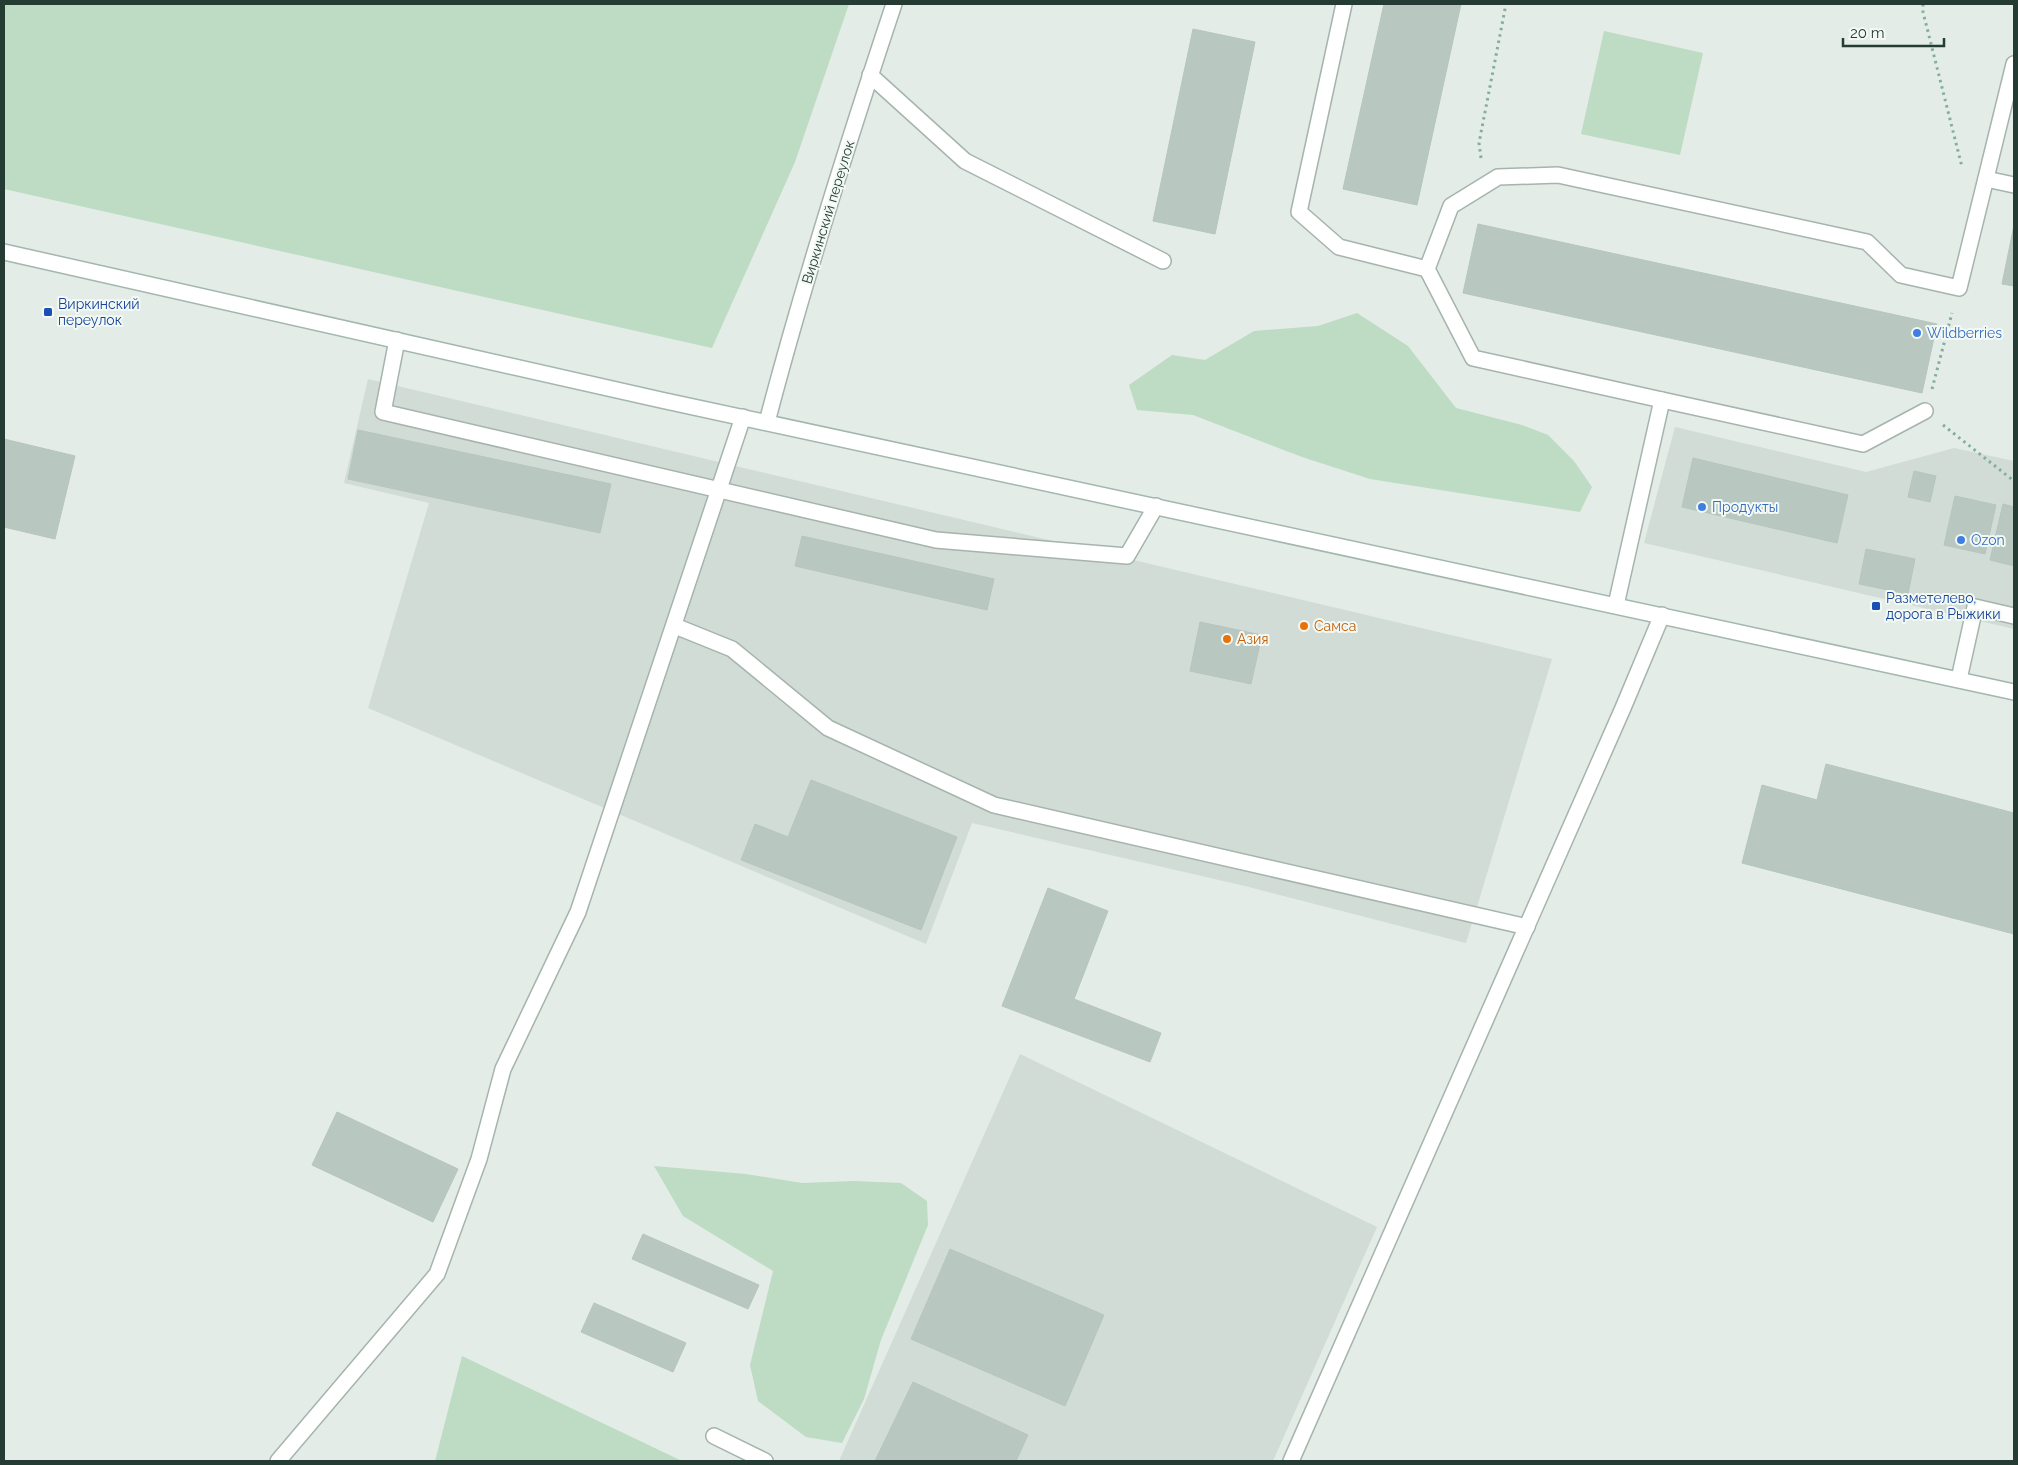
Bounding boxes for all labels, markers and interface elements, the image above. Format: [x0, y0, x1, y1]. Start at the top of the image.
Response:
scale bar [1843, 15, 1944, 47]
text: 20 m [1850, 24, 1885, 42]
street label: Виркинский переулок [799, 138, 857, 286]
place label: Виркинский переулок [58, 296, 140, 328]
marker: Виркинский переулок [42, 306, 54, 318]
place label: Wildberries [1927, 325, 2002, 341]
marker: Wildberries [1911, 327, 1923, 339]
place label: Продукты [1712, 499, 1778, 515]
marker: Продукты [1696, 501, 1708, 513]
place label: Ozon [1971, 532, 2005, 548]
marker: Ozon [1955, 534, 1967, 546]
place label: Разметелево, дорога в Рыжики [1886, 590, 2001, 622]
marker: Разметелево, дорога в Рыжики [1870, 600, 1882, 612]
place label: Самса [1314, 618, 1356, 634]
marker: Самса [1298, 620, 1310, 632]
place label: Азия [1237, 631, 1268, 647]
marker: Азия [1221, 633, 1233, 645]

